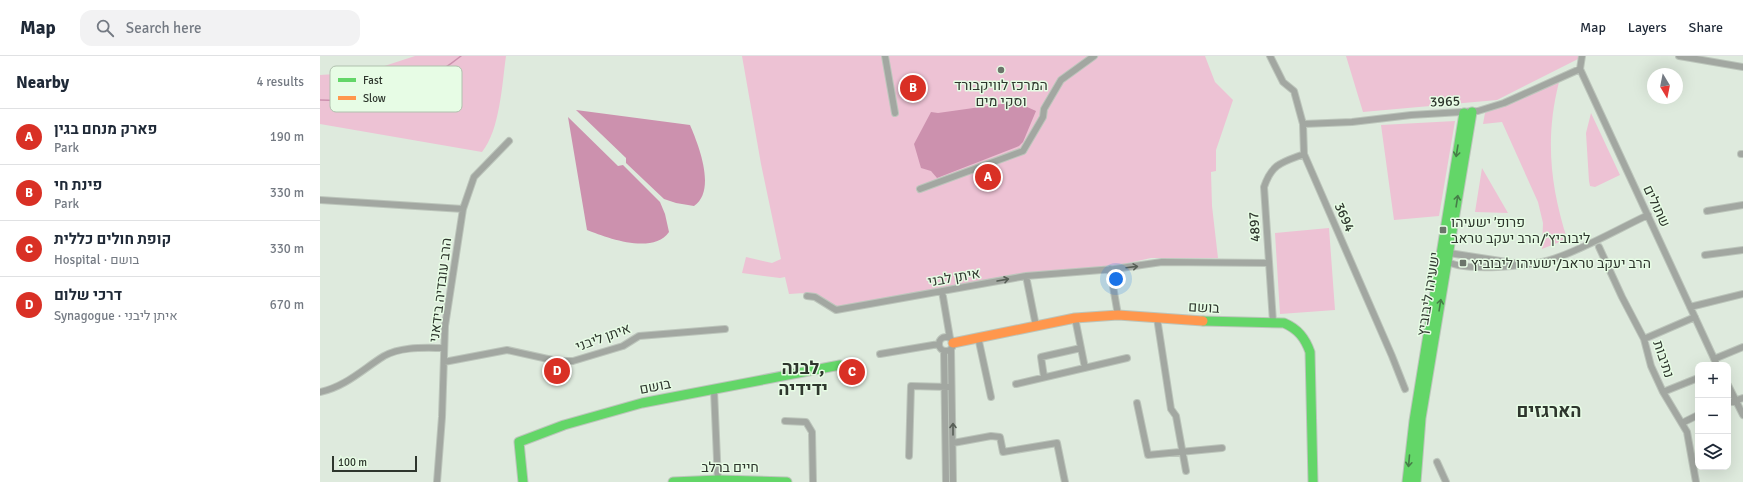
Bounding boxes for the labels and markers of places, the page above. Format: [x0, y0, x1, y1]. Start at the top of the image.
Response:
marker: המרכז לוויקבורד וסקי מים [996, 65, 1006, 75]
pin: B [900, 73, 926, 103]
place label: המרכז לוויקבורד וסקי מים [954, 77, 1048, 110]
pin: A [975, 162, 1001, 192]
place label: פרופ׳ ישעיהו ליבוביץ׳/הרב יעקב טראב [1451, 214, 1590, 247]
marker: פרופ׳ ישעיהו ליבוביץ׳/הרב יעקב טראב [1438, 225, 1448, 235]
place label: הרב יעקב טראב/ישעיהו ליבוביץ [1471, 255, 1651, 272]
marker: הרב יעקב טראב/ישעיהו ליבוביץ [1458, 258, 1468, 268]
pin: D [544, 356, 570, 386]
pin: C [839, 357, 865, 387]

